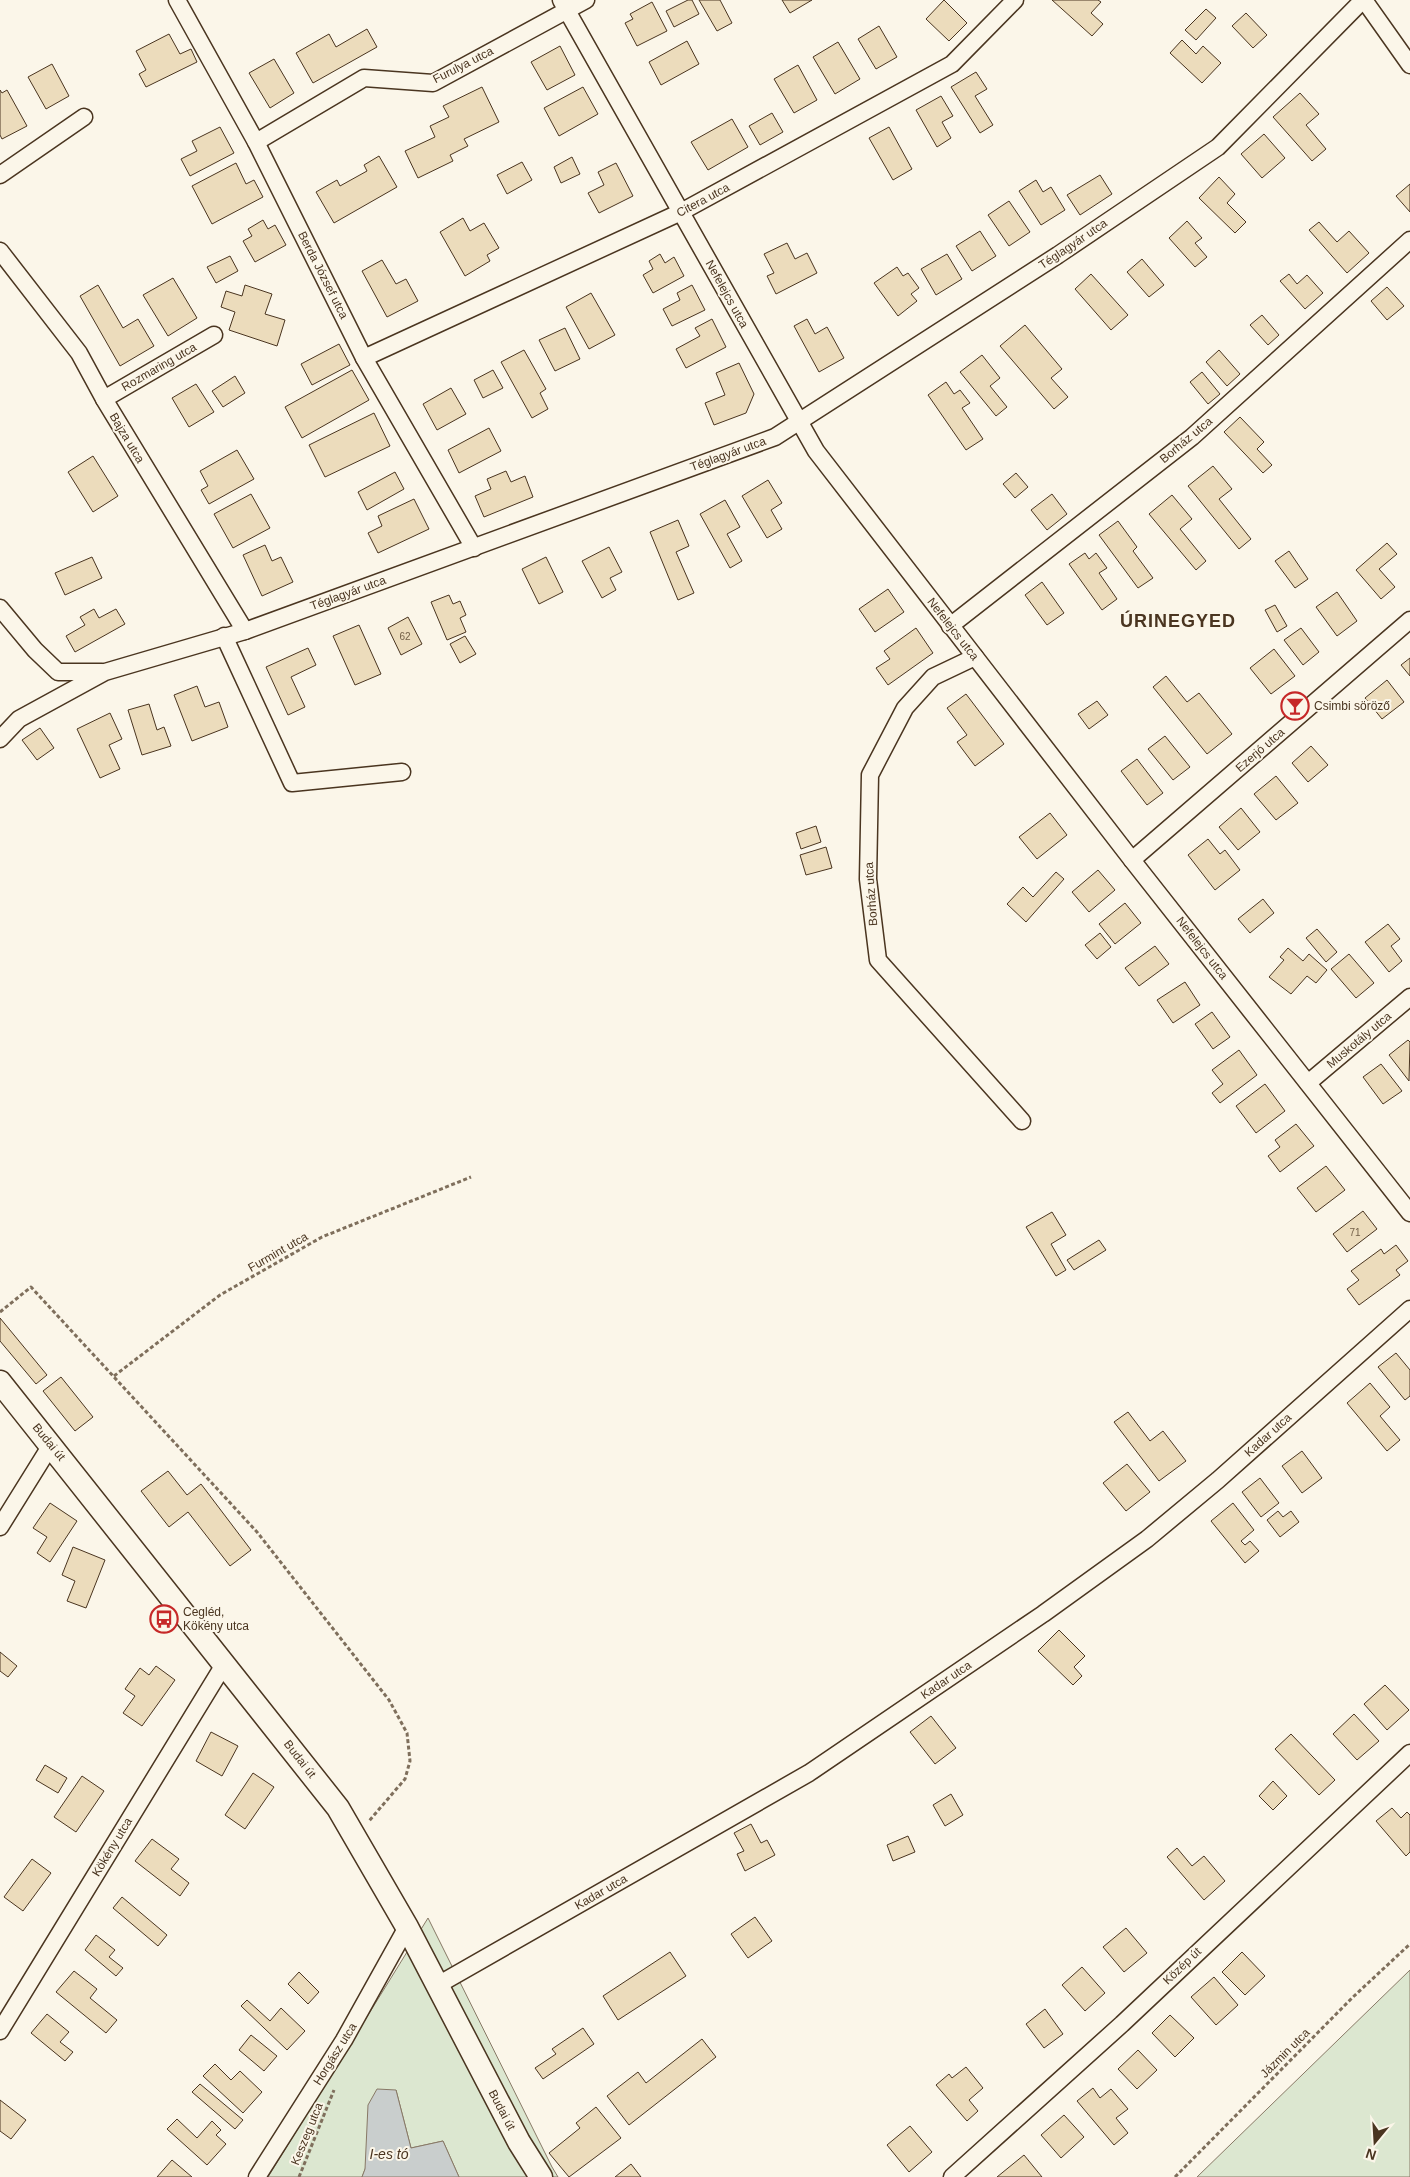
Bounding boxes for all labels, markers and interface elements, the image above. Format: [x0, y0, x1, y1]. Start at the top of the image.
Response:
street label: Furulya utca [430, 44, 496, 86]
street label: Citera utca [674, 180, 732, 220]
street label: Téglagyár utca [1036, 216, 1110, 272]
street label: Berda József utca [295, 229, 351, 321]
street label: Nefelejcs utca [703, 258, 752, 331]
street label: Rozmaring utca [119, 340, 199, 394]
street label: Bajza utca [107, 410, 148, 466]
street label: Borház utca [1157, 414, 1215, 466]
street label: Téglagyár utca [688, 434, 768, 474]
street label: Téglagyár utca [308, 573, 388, 613]
street label: Nefelejcs utca [924, 595, 982, 663]
district label: ÚRINEGYED [1120, 610, 1236, 631]
house number: 62 [399, 631, 411, 642]
bar icon: Csimbi söröző [1280, 691, 1310, 721]
place label: Csimbi söröző [1314, 699, 1390, 713]
street label: Ezerjó utca [1233, 725, 1287, 775]
street label: Borház utca [862, 861, 880, 926]
street label: Nefelejcs utca [1173, 914, 1231, 982]
street label: Muskotály utca [1324, 1009, 1394, 1071]
house number: 71 [1349, 1227, 1361, 1238]
street label: Furmint utca [246, 1229, 311, 1275]
street label: Kadar utca [1242, 1410, 1294, 1460]
street label: Budai út [30, 1420, 69, 1464]
bus stop icon: Cegléd, Kökény utca [149, 1604, 179, 1634]
place label: Cegléd, Kökény utca [183, 1605, 249, 1633]
street label: Kadar utca [918, 1658, 974, 1702]
street label: Budai út [281, 1737, 319, 1781]
street label: Kökény utca [89, 1815, 135, 1879]
street label: Kadar utca [572, 1871, 630, 1913]
street label: Közép út [1160, 1944, 1204, 1987]
street label: Horgász utca [310, 2020, 360, 2088]
street label: Jázmin utca [1257, 2025, 1313, 2081]
street label: Budai út [485, 2087, 519, 2133]
street label: Keszeg utca [288, 2100, 326, 2167]
north arrow [1350, 2117, 1400, 2167]
text: N [1364, 2145, 1378, 2164]
water label: I-es tó [370, 2146, 409, 2162]

